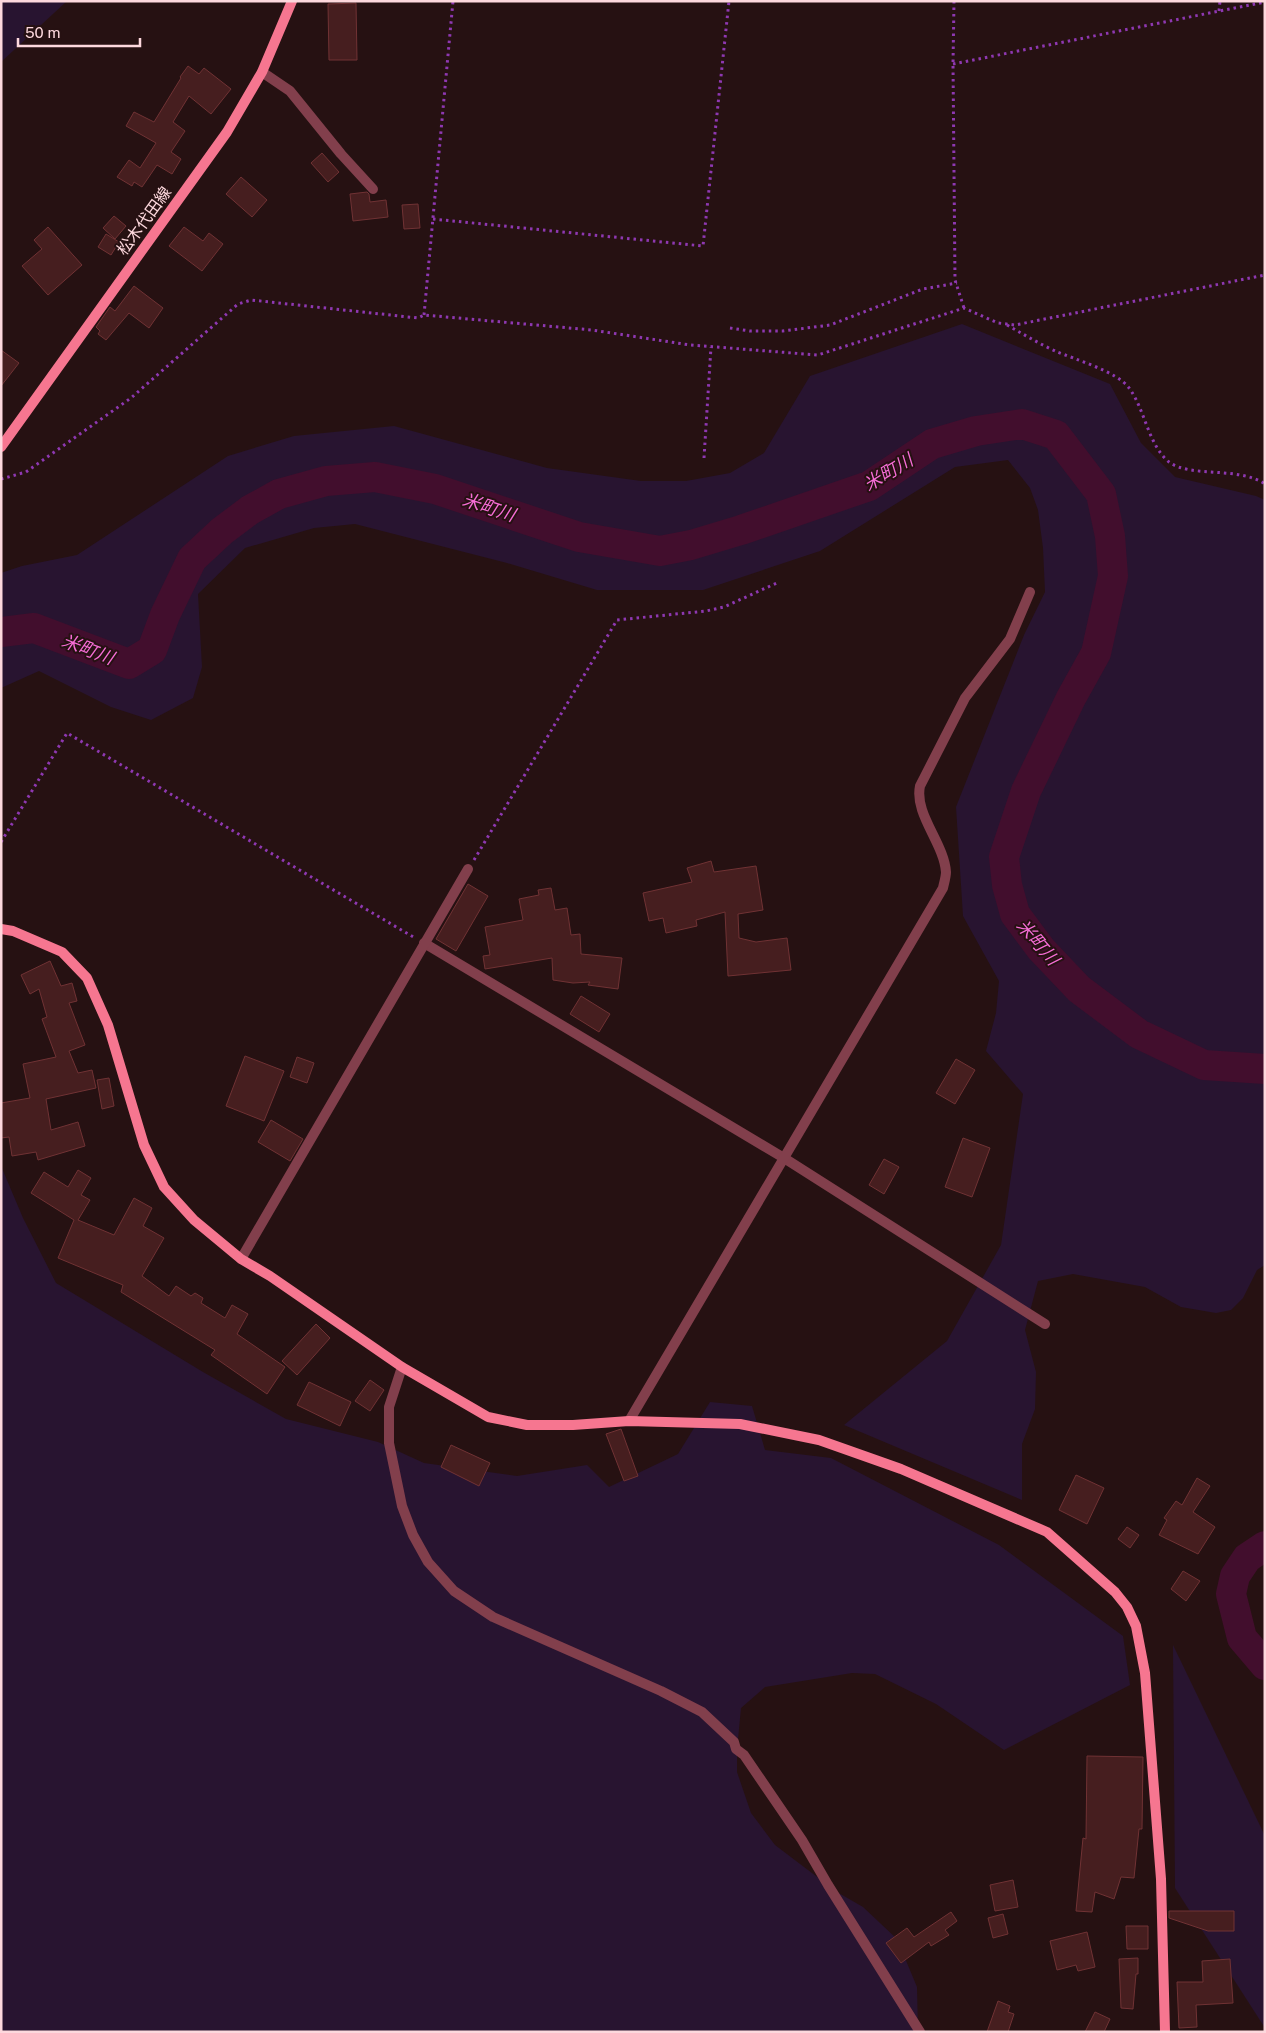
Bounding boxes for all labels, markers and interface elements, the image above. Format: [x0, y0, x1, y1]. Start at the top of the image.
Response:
scale bar [18, 15, 140, 47]
text: 50 m [25, 24, 60, 41]
street label: 松木代田線 [113, 183, 175, 259]
water label: 米町川 [859, 448, 918, 495]
water label: 米町川 [460, 489, 520, 526]
water label: 米町川 [59, 630, 119, 669]
water label: 米町川 [1012, 915, 1065, 971]

